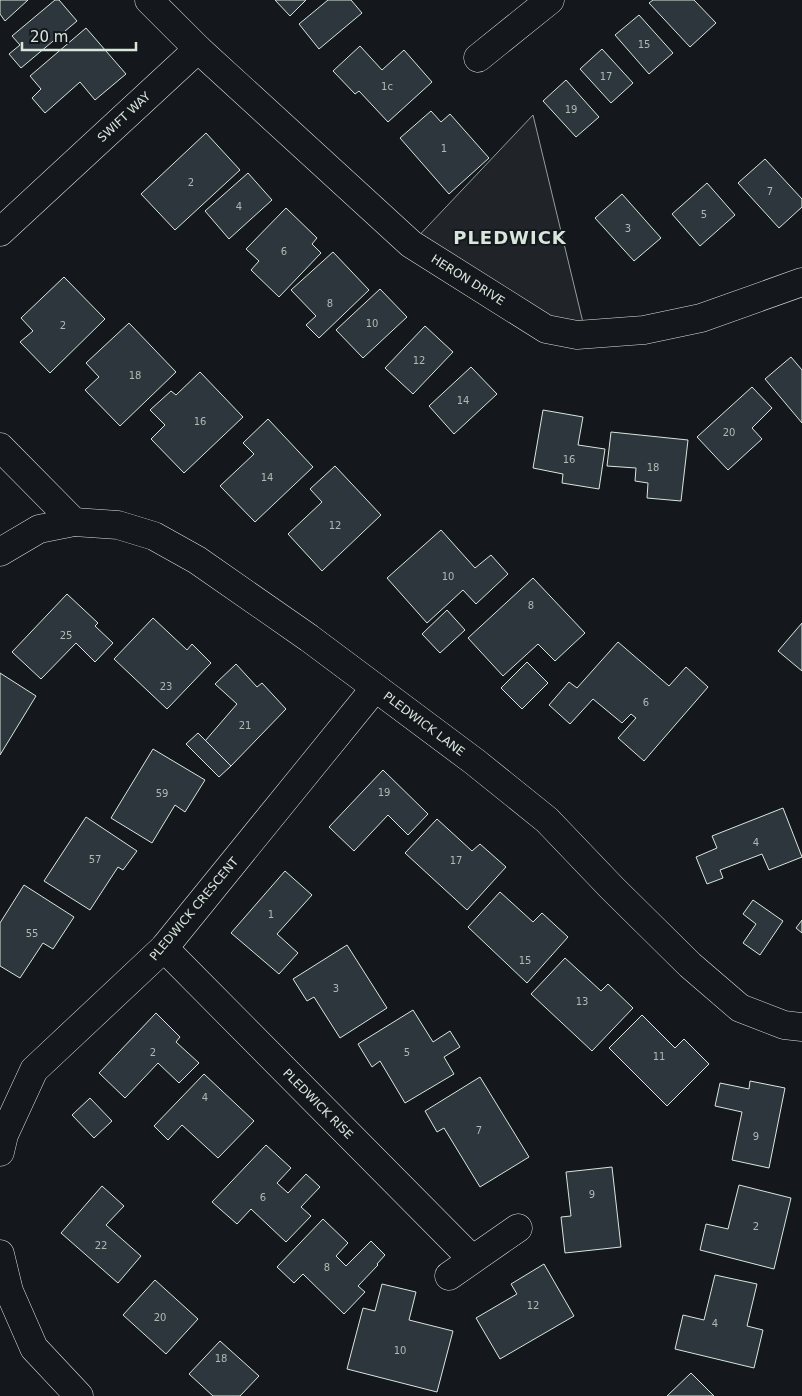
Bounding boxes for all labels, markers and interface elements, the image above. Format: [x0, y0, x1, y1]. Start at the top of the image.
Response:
scale bar [22, 20, 136, 52]
text: 20 m [30, 28, 68, 46]
house number: 15 [638, 39, 650, 50]
house number: 17 [600, 71, 612, 82]
house number: 1c [381, 81, 393, 92]
street label: SWIFT WAY [95, 89, 154, 145]
house number: 19 [565, 104, 577, 115]
house number: 1 [441, 143, 447, 154]
house number: 2 [188, 177, 194, 188]
house number: 7 [767, 186, 773, 197]
house number: 4 [236, 201, 242, 212]
house number: 5 [701, 209, 707, 220]
house number: 3 [625, 223, 631, 234]
district label: PLEDWICK [453, 227, 567, 248]
house number: 6 [281, 246, 287, 257]
street label: HERON DRIVE [429, 252, 507, 308]
house number: 8 [327, 298, 333, 309]
house number: 10 [366, 318, 378, 329]
house number: 2 [60, 320, 66, 331]
house number: 12 [413, 355, 425, 366]
house number: 18 [129, 370, 141, 381]
house number: 14 [457, 395, 469, 406]
house number: 16 [194, 416, 206, 427]
house number: 20 [723, 427, 735, 438]
house number: 16 [563, 454, 575, 465]
house number: 18 [647, 462, 659, 473]
house number: 14 [261, 472, 273, 483]
house number: 12 [329, 520, 341, 531]
house number: 10 [442, 571, 454, 582]
house number: 8 [528, 600, 534, 611]
house number: 25 [60, 630, 72, 641]
house number: 23 [160, 681, 172, 692]
street label: PLEDWICK LANE [381, 689, 467, 759]
house number: 6 [643, 697, 649, 708]
house number: 21 [239, 720, 251, 731]
house number: 19 [378, 787, 390, 798]
house number: 59 [156, 788, 168, 799]
house number: 4 [753, 837, 759, 848]
house number: 57 [89, 854, 101, 865]
street label: PLEDWICK CRESCENT [147, 854, 242, 963]
house number: 17 [450, 855, 462, 866]
house number: 1 [268, 909, 274, 920]
house number: 55 [26, 928, 38, 939]
house number: 15 [519, 955, 531, 966]
house number: 3 [333, 983, 339, 994]
house number: 13 [576, 996, 588, 1007]
house number: 2 [150, 1047, 156, 1058]
house number: 5 [404, 1047, 410, 1058]
house number: 11 [653, 1051, 665, 1062]
street label: PLEDWICK RISE [280, 1066, 356, 1142]
house number: 4 [202, 1092, 208, 1103]
house number: 7 [476, 1125, 482, 1136]
house number: 9 [753, 1131, 759, 1142]
house number: 9 [589, 1189, 595, 1200]
house number: 6 [260, 1192, 266, 1203]
house number: 2 [753, 1221, 759, 1232]
house number: 22 [95, 1240, 107, 1251]
house number: 8 [324, 1262, 330, 1273]
house number: 12 [527, 1300, 539, 1311]
house number: 20 [154, 1312, 166, 1323]
house number: 4 [712, 1318, 718, 1329]
house number: 10 [394, 1345, 406, 1356]
house number: 18 [215, 1353, 227, 1364]

